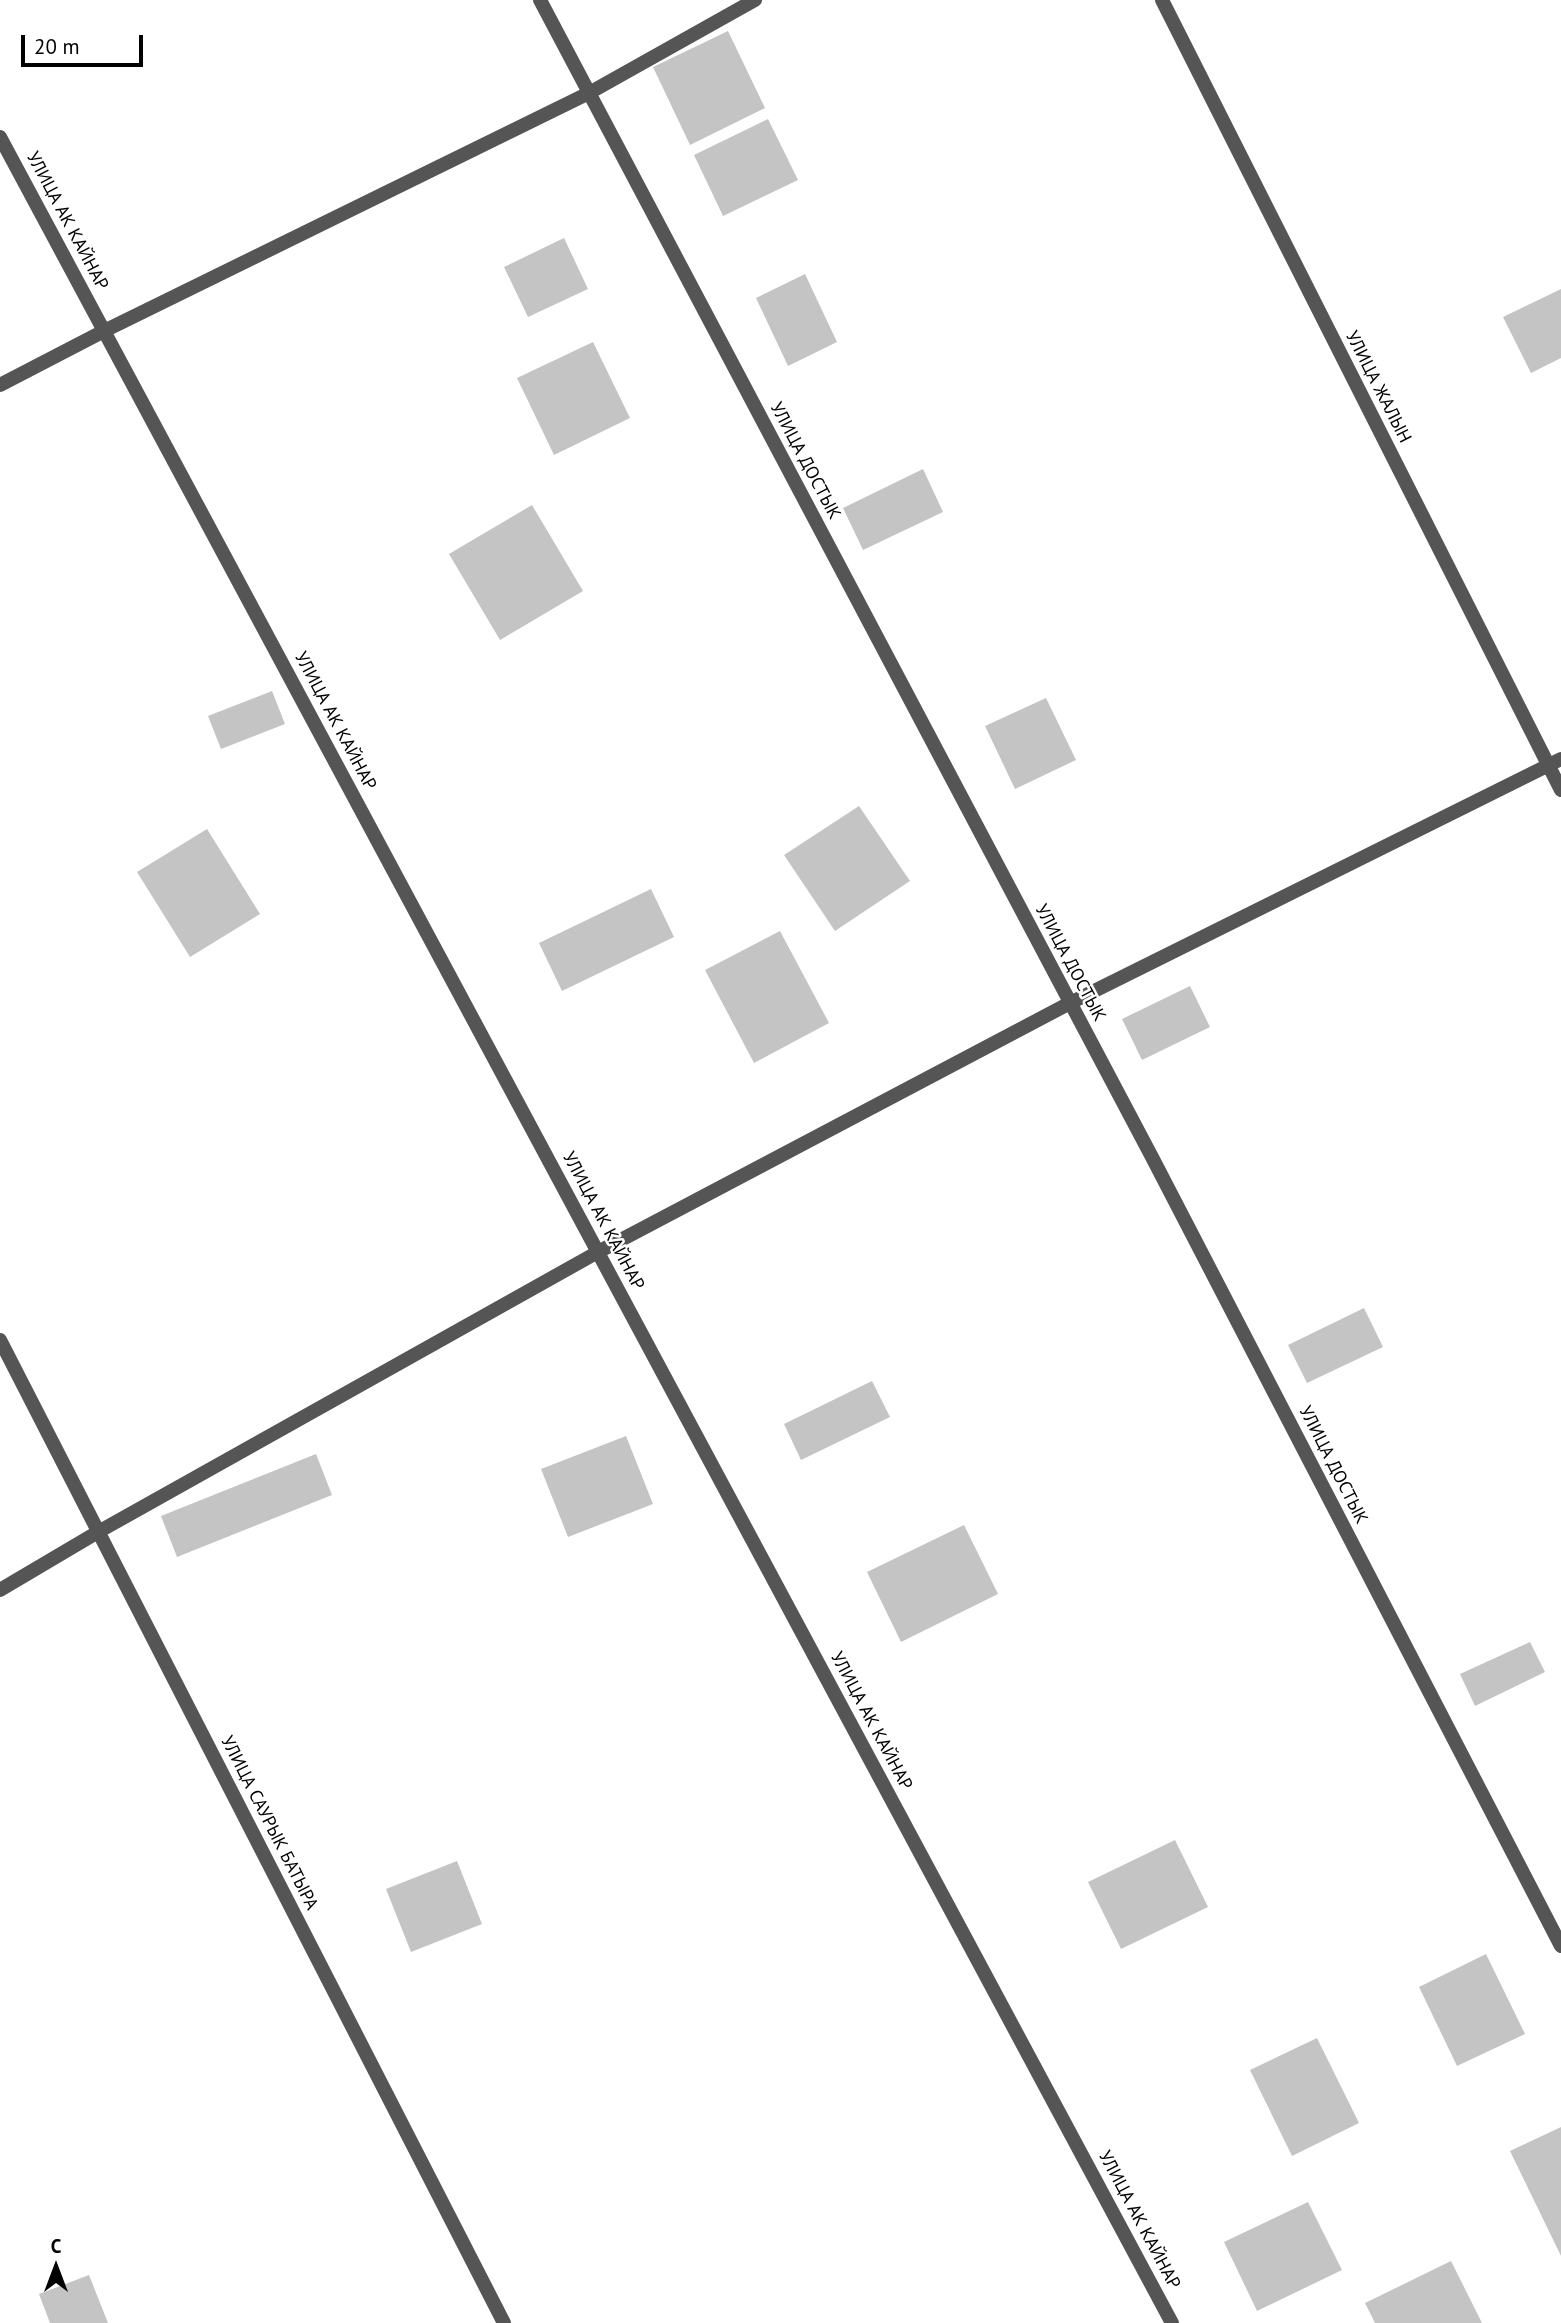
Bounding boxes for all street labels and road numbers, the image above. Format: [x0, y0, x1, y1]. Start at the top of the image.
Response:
street label: УЛИЦА АК КАЙНАР [21, 148, 113, 294]
street label: УЛИЦА ЖАЛЫН [1341, 327, 1415, 447]
street label: УЛИЦА ДОСТЫК [765, 399, 845, 523]
street label: УЛИЦА АК КАЙНАР [289, 648, 381, 794]
street label: УЛИЦА ДОСТЫК [1030, 901, 1110, 1025]
street label: УЛИЦА АК КАЙНАР [557, 1148, 649, 1294]
street label: УЛИЦА ДОСТЫК [1294, 1402, 1372, 1528]
street label: УЛИЦА АК КАЙНАР [825, 1648, 917, 1794]
street label: УЛИЦА САУРЫК БАТЫРА [216, 1732, 322, 1914]
street label: УЛИЦА АК КАЙНАР [1093, 2147, 1185, 2293]

